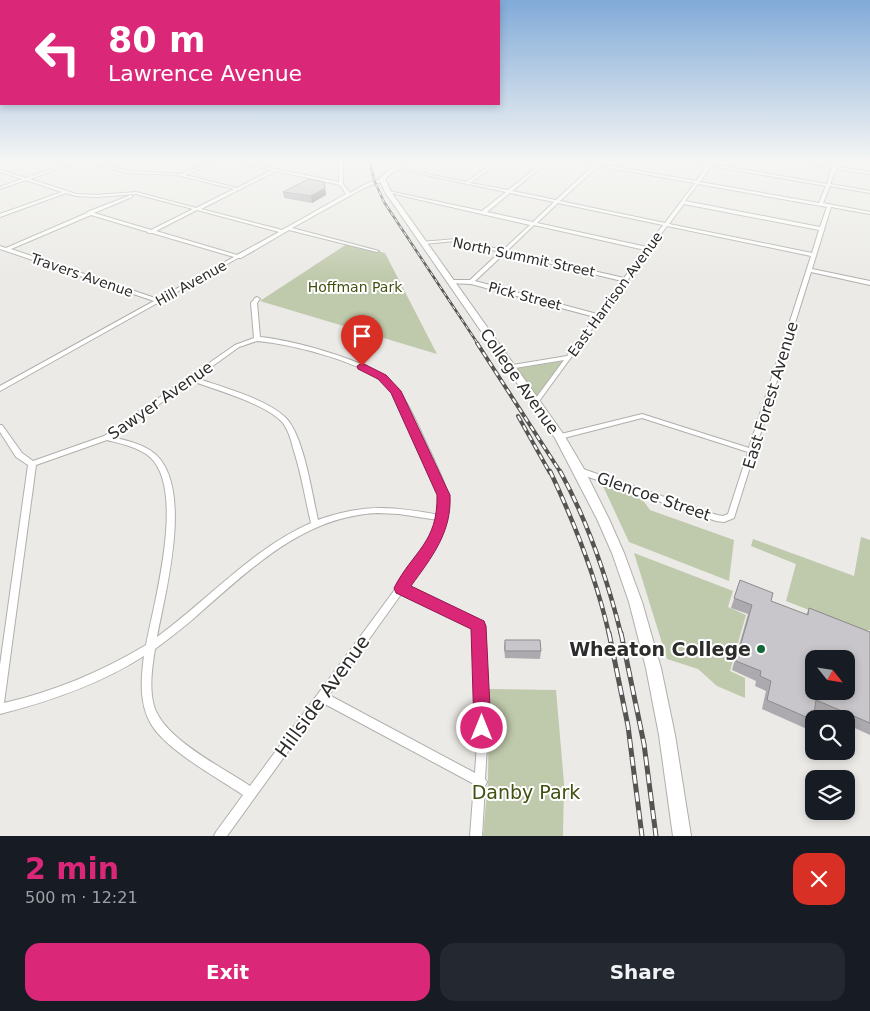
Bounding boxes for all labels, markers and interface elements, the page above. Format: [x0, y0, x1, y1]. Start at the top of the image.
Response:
icon: left [25, 20, 90, 85]
text: 80 m [108, 20, 205, 60]
text: Lawrence Avenue [108, 61, 302, 86]
street label: East Harrison Avenue [564, 229, 666, 359]
street label: North Summit Street [451, 234, 597, 280]
street label: Travers Avenue [28, 250, 135, 300]
street label: Hill Avenue [153, 257, 229, 309]
park label: Hoffman Park [308, 279, 403, 295]
street label: Pick Street [487, 279, 564, 314]
pin [341, 315, 383, 366]
street label: East Forest Avenue [739, 319, 802, 471]
icon: arrive [348, 322, 376, 350]
street label: College Avenue [476, 325, 563, 438]
street label: Sawyer Avenue [104, 357, 216, 444]
street label: Glencoe Street [595, 468, 713, 525]
street label: Hillside Avenue [270, 631, 374, 761]
place label: Wheaton College [569, 638, 751, 660]
marker: Wheaton College [755, 643, 767, 655]
north arrow [805, 650, 855, 700]
map controls [805, 650, 855, 820]
position arrow [455, 701, 507, 753]
button: search [805, 710, 855, 760]
button: layers [805, 770, 855, 820]
park label: Danby Park [472, 781, 580, 803]
text: 2 min [25, 851, 119, 886]
button: close [793, 853, 845, 905]
text: 500 m · 12:21 [25, 888, 138, 907]
button: Exit [25, 943, 430, 1001]
button: Share [440, 943, 845, 1001]

